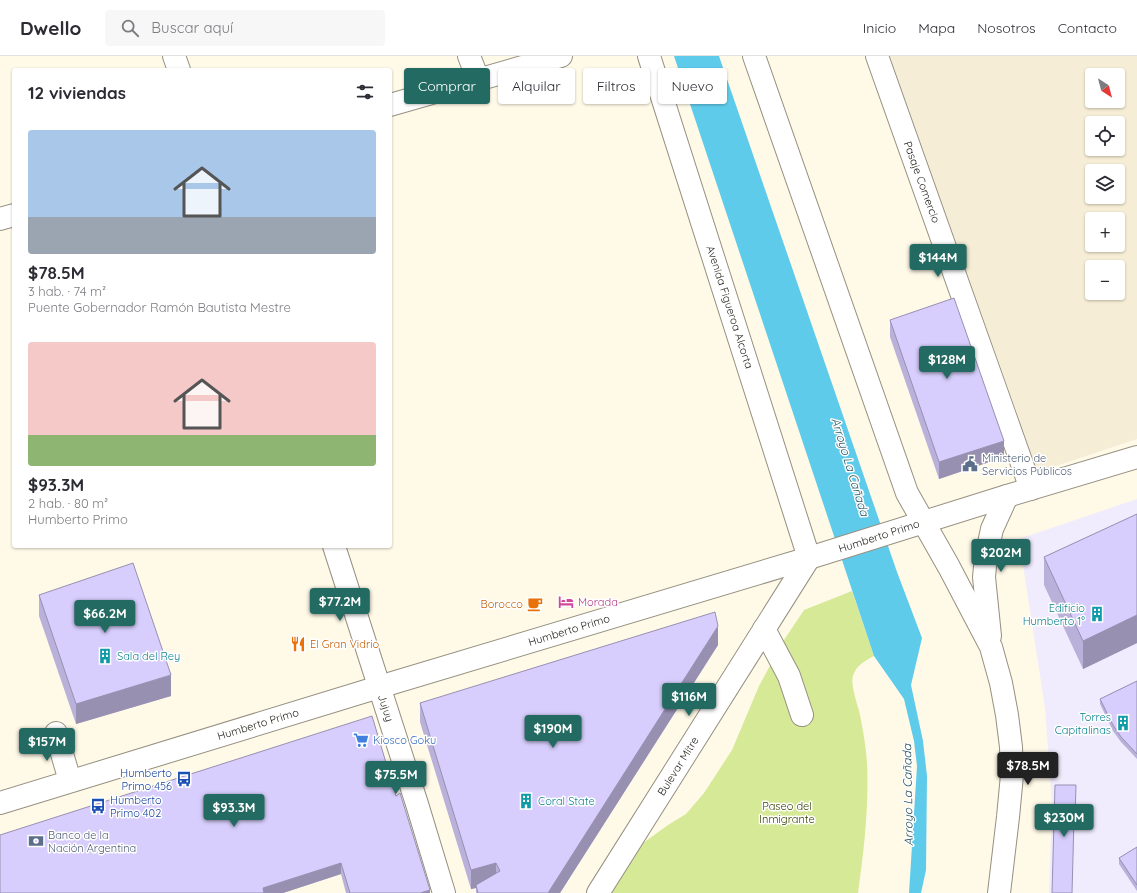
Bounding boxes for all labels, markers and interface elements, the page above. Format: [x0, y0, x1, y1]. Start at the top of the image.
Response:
search box [105, 10, 385, 46]
text: Dwello [20, 16, 81, 40]
icon: search [119, 17, 141, 39]
text: Buscar aquí [151, 18, 233, 37]
text: Inicio [863, 19, 896, 37]
text: Mapa [918, 19, 955, 37]
text: Nosotros [977, 19, 1036, 37]
text: Contacto [1058, 19, 1117, 37]
chip: Comprar [404, 68, 490, 104]
chip: Alquilar [498, 68, 575, 104]
chip: Filtros [583, 68, 650, 104]
chip: Nuevo [658, 68, 727, 104]
north arrow [1085, 68, 1125, 108]
map controls [1085, 68, 1125, 300]
icon: filters [354, 81, 376, 103]
text: 12 viviendas [28, 82, 126, 103]
button: locate [1085, 116, 1125, 156]
street label: Pasaje Comercio [901, 139, 943, 225]
icon: home [166, 156, 238, 228]
button: layers [1085, 164, 1125, 204]
button: + [1085, 212, 1125, 252]
street label: Avenida Figueroa Alcorta [703, 244, 757, 370]
pin: $144M [910, 244, 966, 278]
text: $144M [919, 249, 957, 265]
button: − [1085, 260, 1125, 300]
text: $78.5M [28, 262, 85, 283]
text: 3 hab. · 74 m² [28, 283, 106, 299]
text: Puente Gobernador Ramón Bautista Mestre [28, 299, 291, 315]
pin: $128M [919, 346, 975, 380]
text: $128M [928, 351, 966, 367]
icon: home [166, 368, 238, 440]
water label: Arroyo La Cañada [828, 416, 873, 519]
place label: Ministerio de Servicios Públicos [982, 451, 1072, 478]
public building icon: Ministerio de Servicios Públicos [961, 455, 979, 473]
text: $93.3M [28, 474, 84, 495]
text: 2 hab. · 80 m² [28, 495, 108, 511]
text: Humberto Primo [28, 511, 128, 527]
street label: Humberto Primo [837, 516, 922, 556]
pin: $202M [973, 539, 1029, 573]
text: $202M [980, 544, 1022, 560]
pin: $77.2M [307, 588, 373, 622]
text: $77.2M [319, 593, 361, 609]
hotel icon: Morada [557, 593, 575, 611]
cafe icon: Borocco [526, 595, 544, 613]
place label: Morada [578, 595, 618, 609]
place label: Borocco [481, 597, 523, 611]
pin: $66.2M [72, 600, 138, 634]
place label: Edificio Humberto 1° [1023, 601, 1085, 628]
text: $66.2M [83, 605, 127, 621]
building icon: Edificio Humberto 1° [1088, 605, 1106, 623]
street label: Humberto Primo [527, 611, 612, 649]
restaurant icon: El Gran Vidrio [289, 635, 307, 653]
place label: El Gran Vidrio [310, 637, 379, 651]
building icon: Sala del Rey [96, 647, 114, 665]
place label: Sala del Rey [117, 649, 180, 663]
pin: $116M [661, 683, 717, 717]
text: $116M [671, 688, 707, 704]
street label: Jujuy [375, 693, 397, 723]
street label: Humberto Primo [216, 705, 301, 743]
place label: Torres Capitalinas [1055, 710, 1111, 737]
building icon: Torres Capitalinas [1114, 714, 1132, 732]
pin: $190M [525, 715, 581, 749]
text: $190M [534, 720, 572, 736]
pin: $157M [19, 728, 75, 762]
supermarket icon: Kiosco Goku [352, 731, 370, 749]
text: $157M [28, 733, 66, 749]
place label: Kiosco Goku [373, 733, 436, 747]
street label: Bulevar Mitre [654, 734, 702, 798]
water label: Arroyo La Cañada [899, 743, 916, 846]
pin: $78.5M [995, 752, 1061, 786]
text: $78.5M [1006, 757, 1050, 773]
pin: $75.5M [363, 761, 429, 795]
place label: Humberto Primo 456 [120, 766, 172, 793]
text: $75.5M [374, 766, 418, 782]
bus stop icon: Humberto Primo 456 [175, 770, 193, 788]
building icon: Coral State [517, 792, 535, 810]
place label: Humberto Primo 402 [110, 793, 162, 820]
pin: $93.3M [201, 794, 267, 828]
place label: Coral State [538, 794, 595, 808]
bus stop icon: Humberto Primo 402 [89, 797, 107, 815]
text: $93.3M [213, 799, 256, 815]
park label: Paseo del Inmigrante [759, 799, 815, 826]
pin: $230M [1036, 804, 1092, 838]
text: $230M [1044, 809, 1084, 825]
place label: Banco de la Nación Argentina [48, 828, 136, 855]
bank icon: Banco de la Nación Argentina [27, 832, 45, 850]

